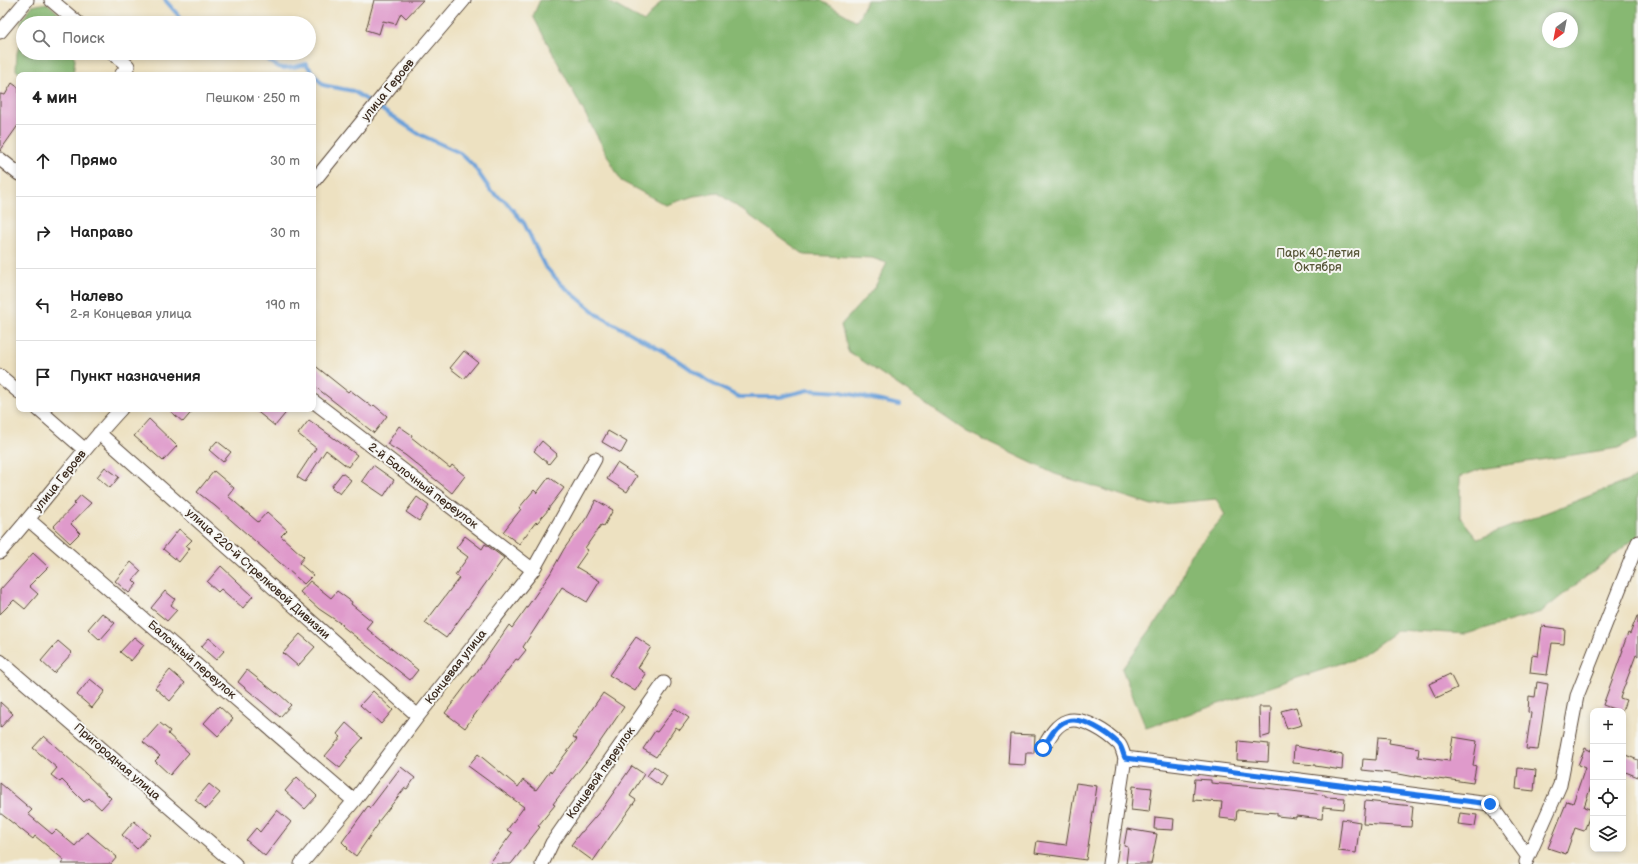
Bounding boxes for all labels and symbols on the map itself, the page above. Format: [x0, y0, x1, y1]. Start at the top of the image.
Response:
north arrow [1542, 12, 1578, 48]
street label: улица Героев [358, 55, 418, 124]
park label: Парк 40-летия Октября [1276, 246, 1360, 275]
street label: 2-й Балочный переулок [365, 440, 481, 533]
street label: улица Героев [30, 446, 90, 515]
street label: улица 220-й Стрелковой Дивизии [183, 505, 333, 643]
street label: Балочный переулок [145, 618, 240, 703]
street label: Концевая улица [422, 627, 490, 707]
street label: Пригородная улица [71, 720, 163, 804]
street label: Концевой переулок [564, 723, 639, 822]
route start [1034, 739, 1052, 757]
route end [1481, 795, 1499, 813]

